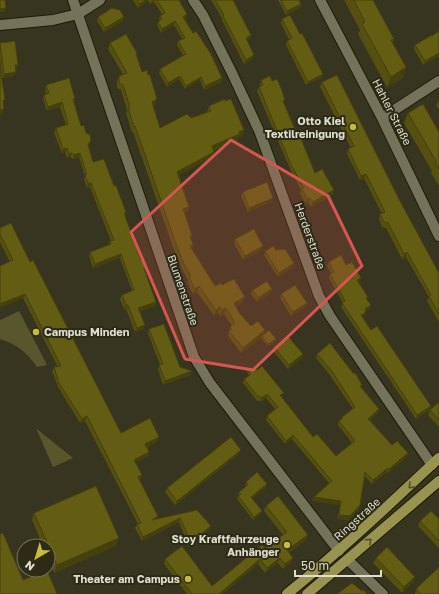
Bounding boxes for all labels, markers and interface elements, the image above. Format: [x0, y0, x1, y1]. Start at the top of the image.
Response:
street label: Hahler Straße [370, 77, 415, 147]
place label: Otto Kiel Textilreinigung [265, 114, 345, 140]
marker: Otto Kiel Textilreinigung [348, 122, 358, 132]
street label: Herderstraße [292, 201, 329, 271]
street label: Blumenstraße [165, 253, 202, 327]
place label: Campus Minden [44, 325, 130, 338]
marker: Campus Minden [31, 327, 41, 337]
one-way arrow [408, 481, 416, 489]
street label: Ringstraße [331, 495, 382, 543]
place label: Stoy Kraftfahrzeuge Anhänger [171, 532, 280, 558]
north arrow [16, 538, 56, 578]
one-way arrow [364, 539, 372, 546]
marker: Stoy Kraftfahrzeuge Anhänger [282, 540, 292, 550]
scale bar [295, 552, 381, 578]
text: 50 m [301, 558, 329, 573]
text: N [22, 559, 37, 574]
place label: Theater am Campus [73, 572, 180, 585]
marker: Theater am Campus [183, 574, 193, 584]

